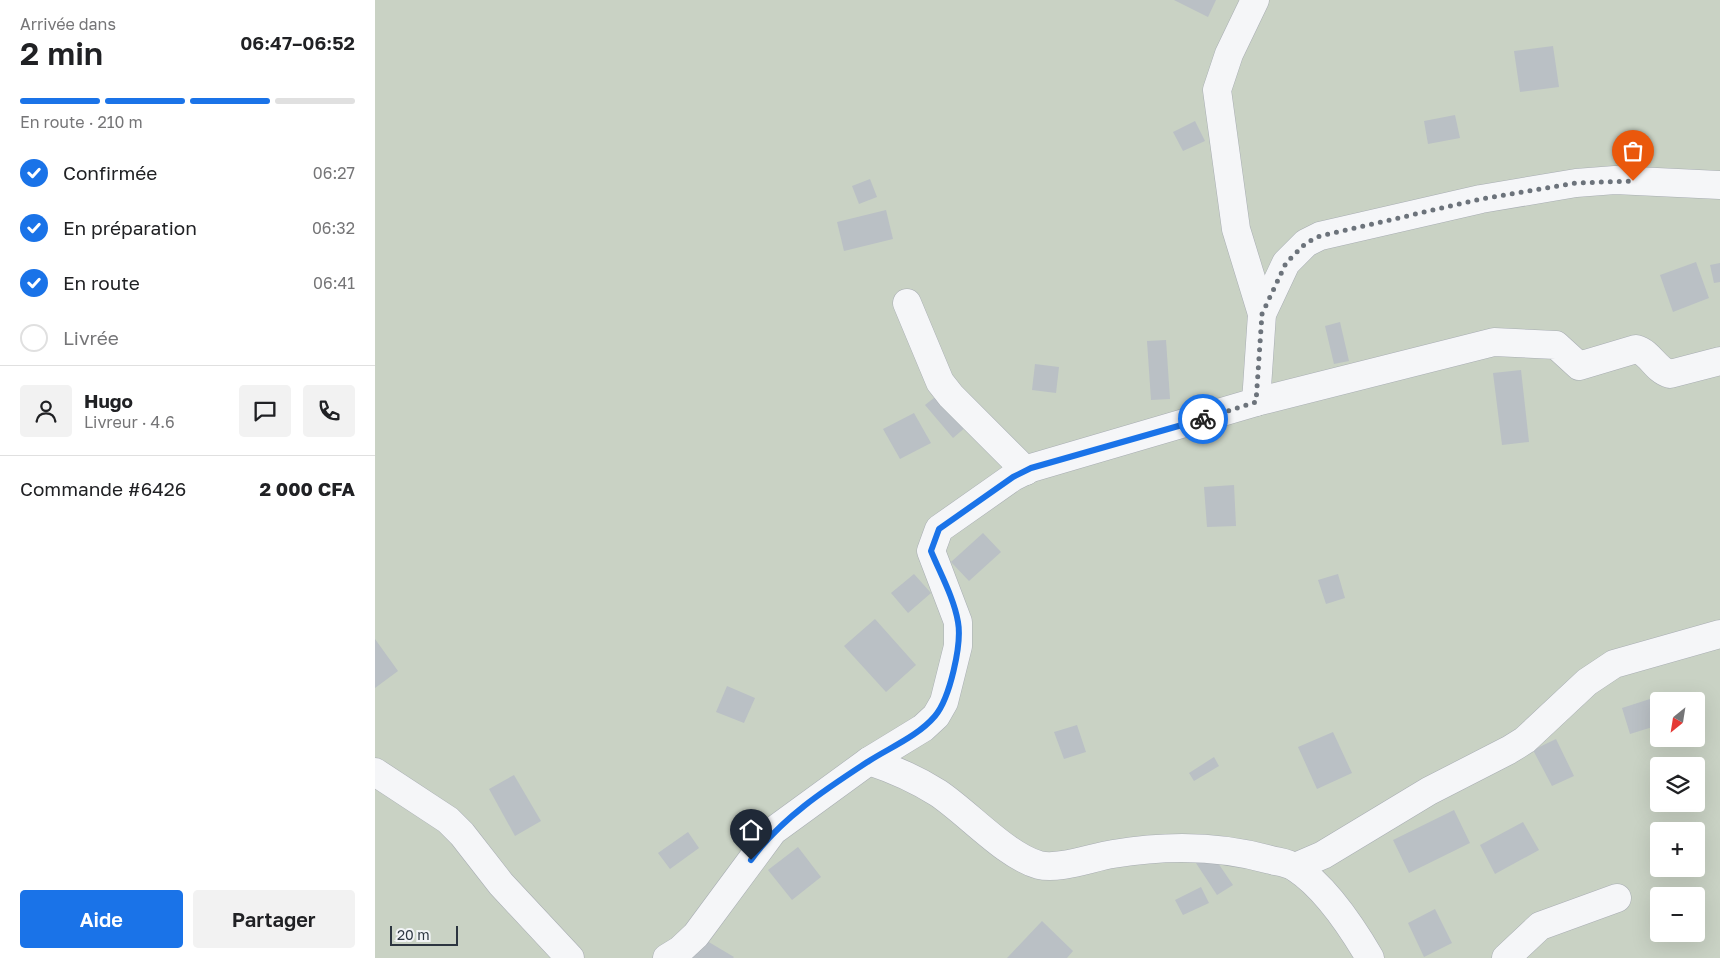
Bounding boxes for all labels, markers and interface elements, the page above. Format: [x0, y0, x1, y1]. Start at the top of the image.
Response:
text: Arrivée dans [20, 14, 116, 34]
text: 06:47–06:52 [240, 31, 355, 54]
text: 2 min [20, 34, 103, 72]
text: En route · 210 m [20, 112, 143, 132]
pin [1612, 130, 1654, 181]
icon: bag [1619, 137, 1647, 165]
icon: check [20, 159, 48, 187]
text: Confirmée [63, 161, 157, 184]
text: 06:27 [313, 163, 355, 183]
icon: check [20, 214, 48, 242]
text: En préparation [63, 216, 197, 239]
text: 06:32 [312, 218, 355, 238]
icon: check [20, 269, 48, 297]
text: En route [63, 271, 140, 294]
text: 06:41 [313, 273, 355, 293]
text: Livrée [63, 326, 119, 349]
button: person [20, 385, 72, 437]
button: chat [239, 385, 291, 437]
button: phone [303, 385, 355, 437]
text: Hugo [84, 389, 133, 412]
courier [1178, 394, 1228, 444]
icon: bike [1189, 405, 1217, 433]
text: Livreur · 4.6 [84, 412, 175, 432]
text: Commande #6426 [20, 477, 186, 500]
text: 2 000 CFA [260, 477, 355, 500]
north arrow [1650, 692, 1705, 748]
map controls [1650, 692, 1705, 942]
button: layers [1650, 757, 1705, 812]
pin [730, 809, 772, 860]
icon: home [737, 816, 765, 844]
button: + [1650, 822, 1705, 877]
button: − [1650, 887, 1705, 942]
button: Aide [20, 890, 183, 948]
button: Partager [193, 890, 355, 948]
scale bar [390, 923, 457, 946]
text: 20 m [397, 926, 430, 943]

